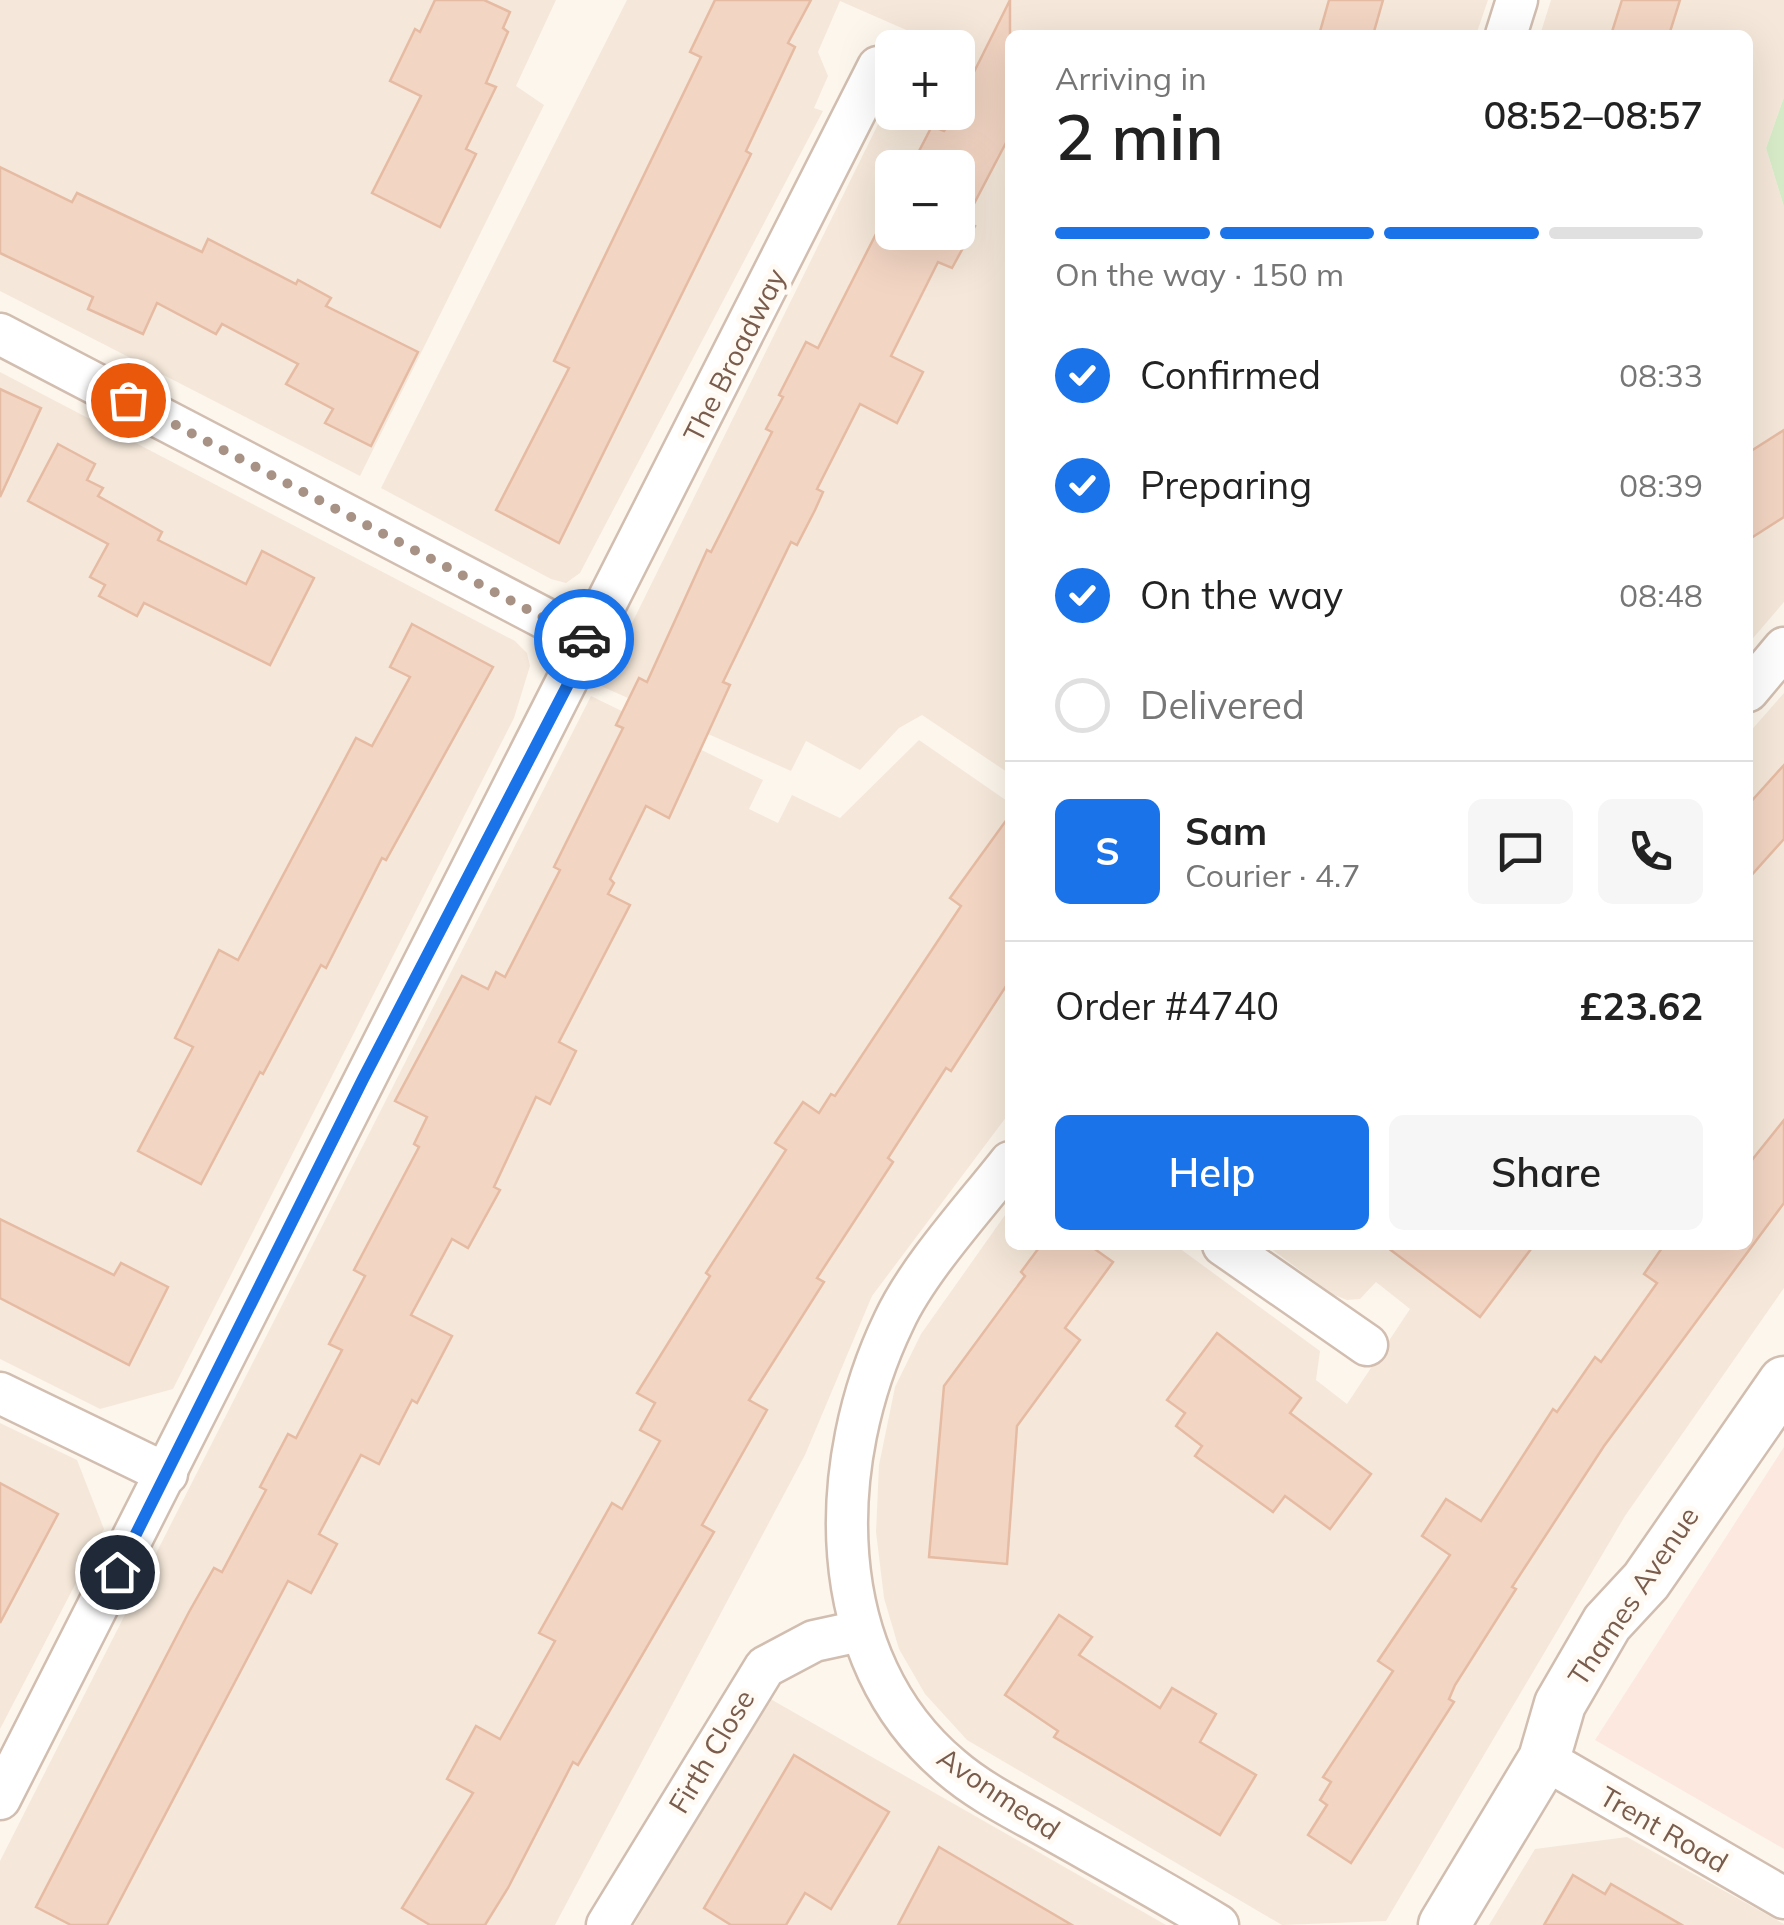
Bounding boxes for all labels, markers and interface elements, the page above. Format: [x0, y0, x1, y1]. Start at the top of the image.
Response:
map controls [875, 30, 975, 250]
button: + [875, 30, 975, 130]
text: Arriving in [1055, 58, 1207, 98]
text: 08:52–08:57 [1483, 91, 1703, 139]
text: 2 min [1055, 95, 1224, 176]
button: − [875, 150, 975, 250]
text: On the way · 150 m [1055, 254, 1344, 294]
street label: The Broadway [675, 262, 793, 448]
icon: check [1055, 348, 1110, 403]
text: Confirmed [1140, 351, 1321, 399]
text: 08:33 [1619, 355, 1703, 395]
pin [86, 358, 171, 443]
icon: bag [101, 373, 156, 428]
icon: check [1055, 458, 1110, 513]
text: Preparing [1140, 461, 1312, 509]
text: 08:39 [1619, 465, 1703, 505]
icon: check [1055, 568, 1110, 623]
text: On the way [1140, 571, 1343, 619]
text: 08:48 [1619, 575, 1703, 615]
courier [534, 589, 634, 689]
icon: car [557, 612, 612, 667]
text: Delivered [1140, 681, 1305, 729]
button: chat [1468, 799, 1573, 904]
button: phone [1598, 799, 1703, 904]
text: Sam [1185, 807, 1267, 855]
text: S [1095, 827, 1120, 875]
text: Courier · 4.7 [1185, 855, 1361, 895]
text: Order #4740 [1055, 982, 1279, 1030]
text: £23.62 [1580, 982, 1703, 1030]
button: Help [1055, 1115, 1369, 1230]
button: Share [1389, 1115, 1703, 1230]
street label: Thames Avenue [1560, 1500, 1706, 1692]
pin [75, 1530, 160, 1615]
icon: home [90, 1545, 145, 1600]
street label: Firth Close [661, 1683, 761, 1819]
street label: Avonmead [931, 1739, 1067, 1847]
street label: Trent Road [1594, 1778, 1734, 1880]

